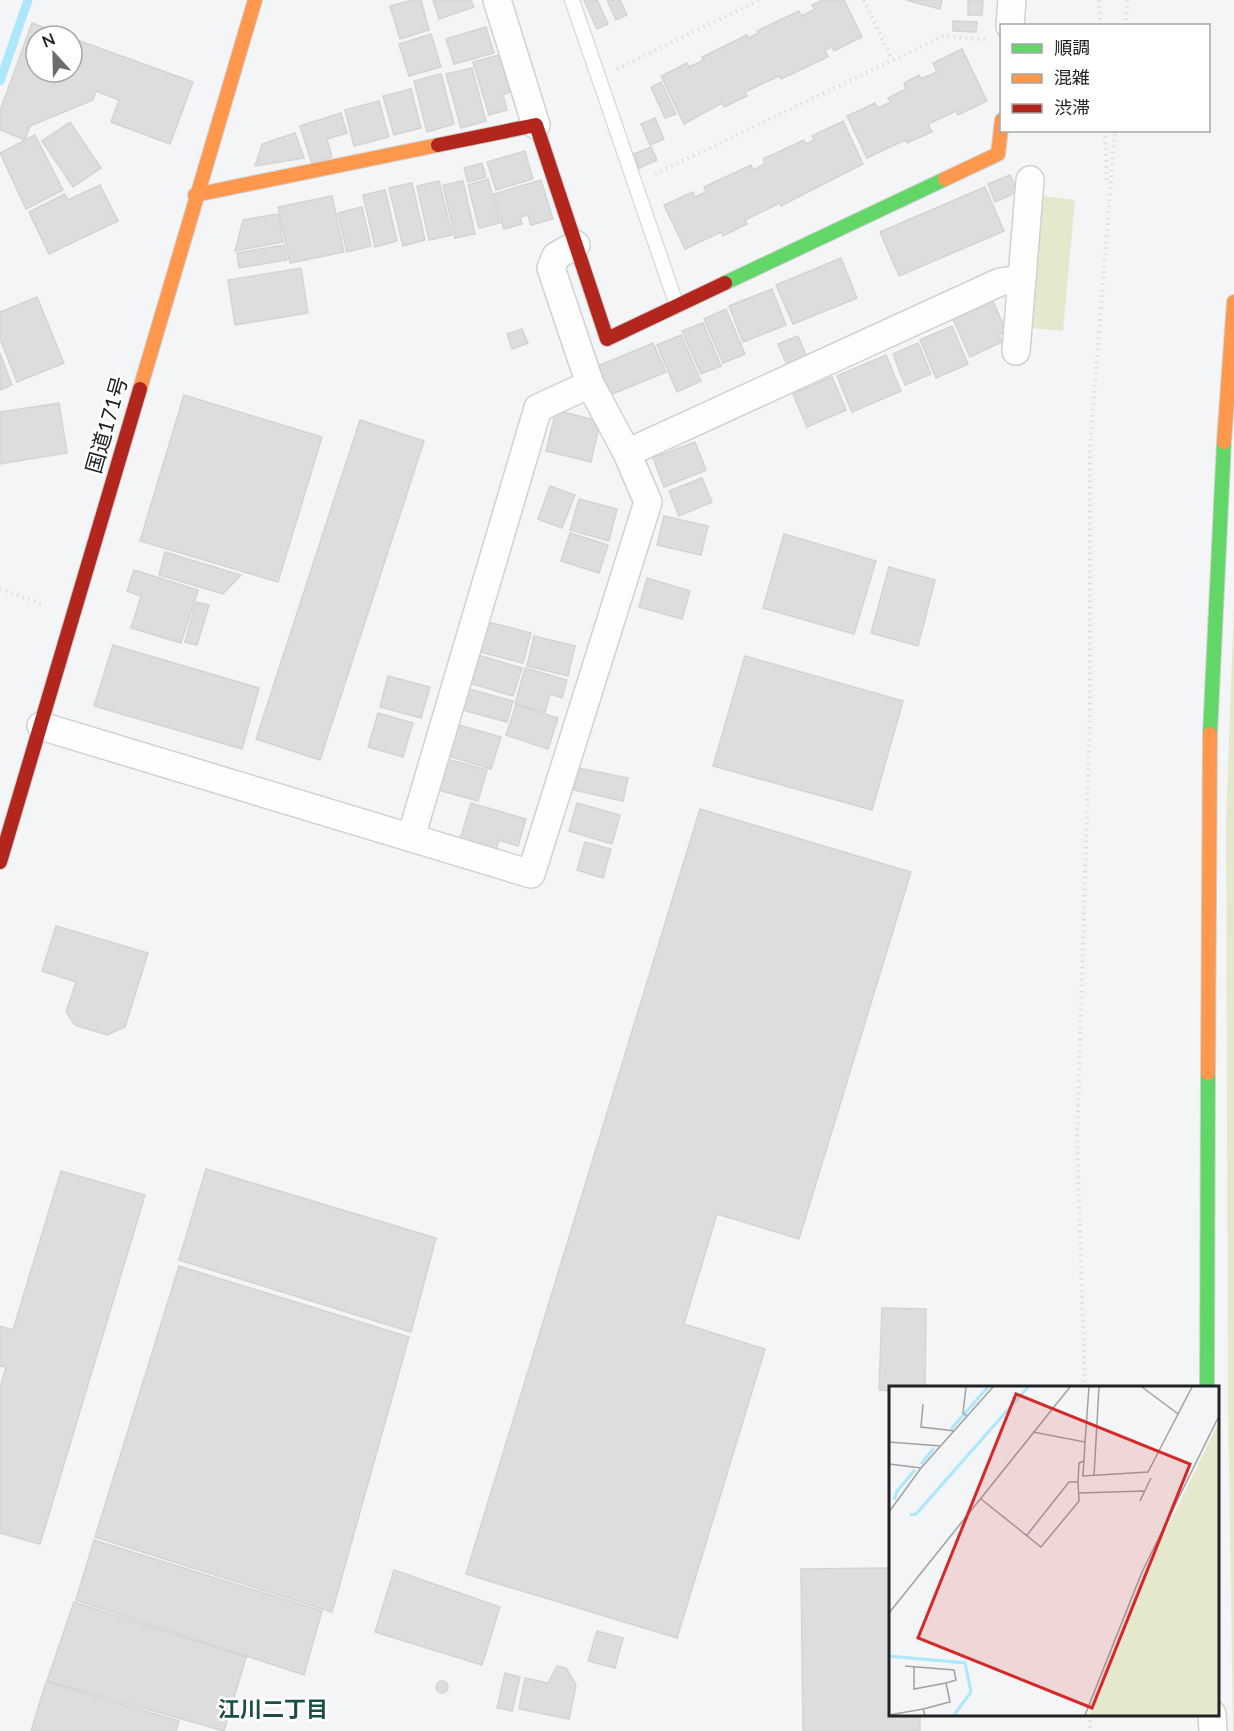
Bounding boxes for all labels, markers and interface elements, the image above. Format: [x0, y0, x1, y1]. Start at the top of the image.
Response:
north arrow [24, 24, 84, 84]
legend [1000, 24, 1210, 132]
text: N [39, 29, 57, 51]
text: 順調 [1054, 36, 1090, 58]
text: 混雑 [1054, 66, 1090, 88]
text: 渋滞 [1054, 96, 1090, 118]
street label: 国道171号 [80, 373, 131, 476]
inset map [889, 1386, 1219, 1716]
district label: 江川二丁目 [218, 1695, 328, 1722]

